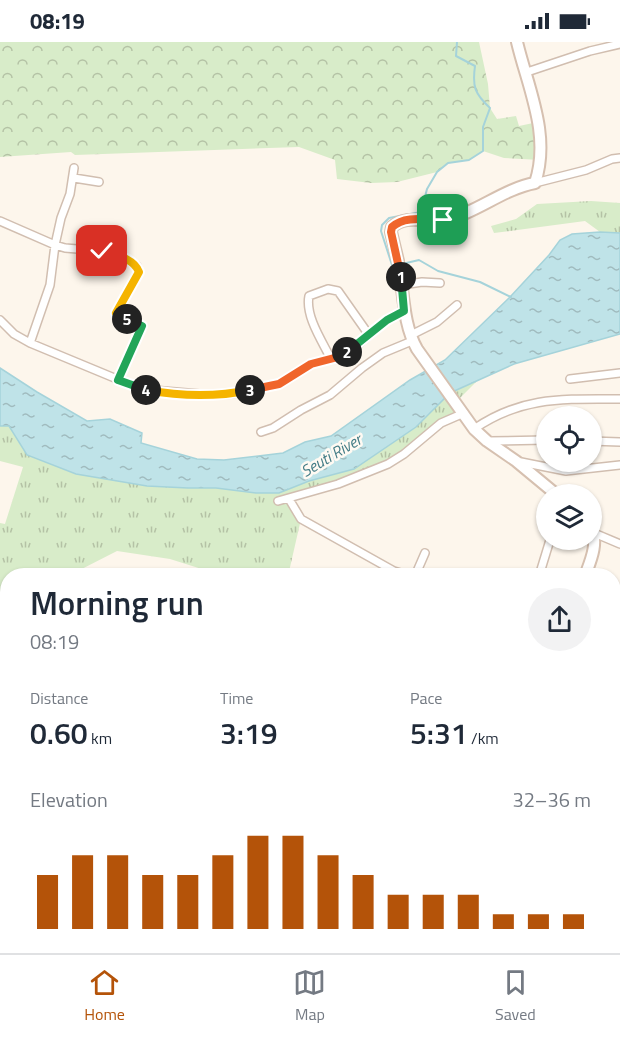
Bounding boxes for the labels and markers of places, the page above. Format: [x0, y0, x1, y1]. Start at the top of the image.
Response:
pin [417, 194, 468, 245]
pin [76, 225, 127, 276]
pin: 1 [386, 262, 416, 292]
pin: 5 [112, 304, 142, 334]
pin: 2 [332, 337, 362, 367]
pin: 4 [131, 375, 161, 405]
pin: 3 [235, 375, 265, 405]

